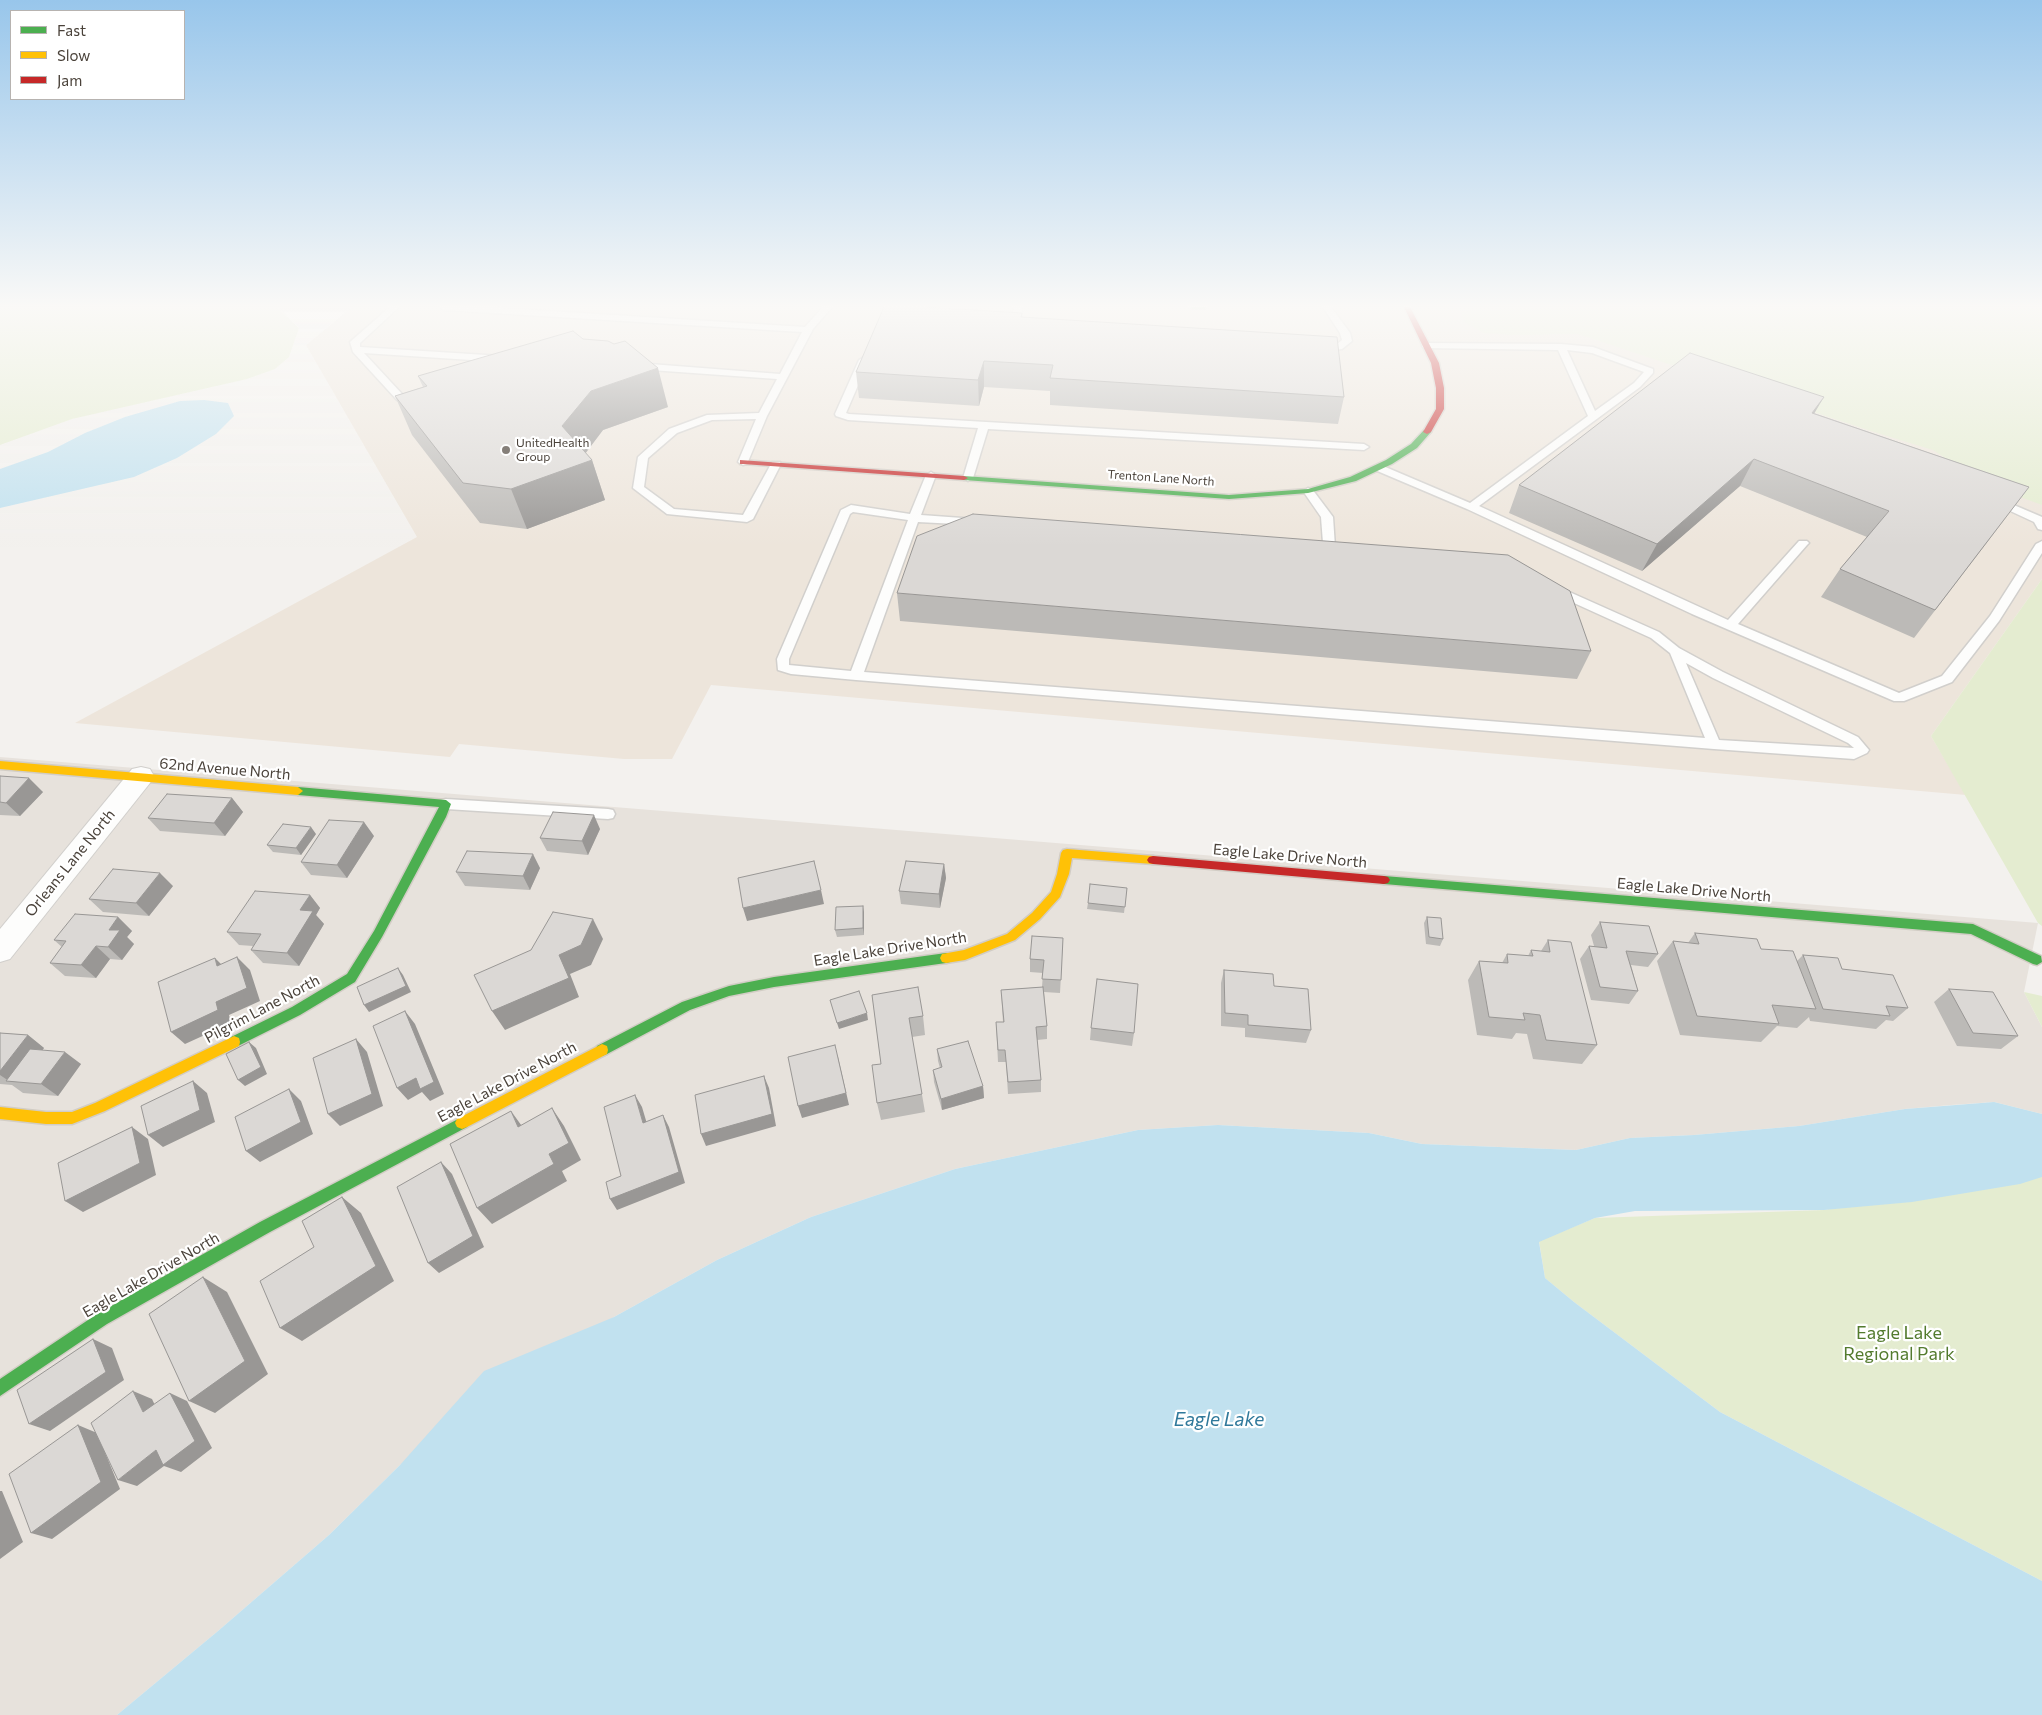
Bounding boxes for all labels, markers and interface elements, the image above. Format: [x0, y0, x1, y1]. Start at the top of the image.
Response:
legend [10, 10, 185, 100]
text: Fast [57, 21, 86, 39]
text: Slow [57, 46, 90, 64]
text: Jam [57, 71, 82, 89]
place label: UnitedHealth Group [516, 436, 589, 464]
marker: UnitedHealth Group [500, 444, 512, 456]
street label: Trenton Lane North [1107, 467, 1215, 489]
street label: 62nd Avenue North [159, 754, 291, 784]
street label: Orleans Lane North [21, 806, 119, 920]
street label: Eagle Lake Drive North [1212, 840, 1368, 872]
street label: Eagle Lake Drive North [1616, 874, 1772, 906]
street label: Eagle Lake Drive North [812, 928, 968, 970]
street label: Pilgrim Lane North [201, 971, 323, 1047]
street label: Eagle Lake Drive North [435, 1038, 579, 1126]
street label: Eagle Lake Drive North [80, 1229, 222, 1321]
park label: Eagle Lake Regional Park [1843, 1322, 1955, 1365]
water label: Eagle Lake [1174, 1409, 1264, 1431]

